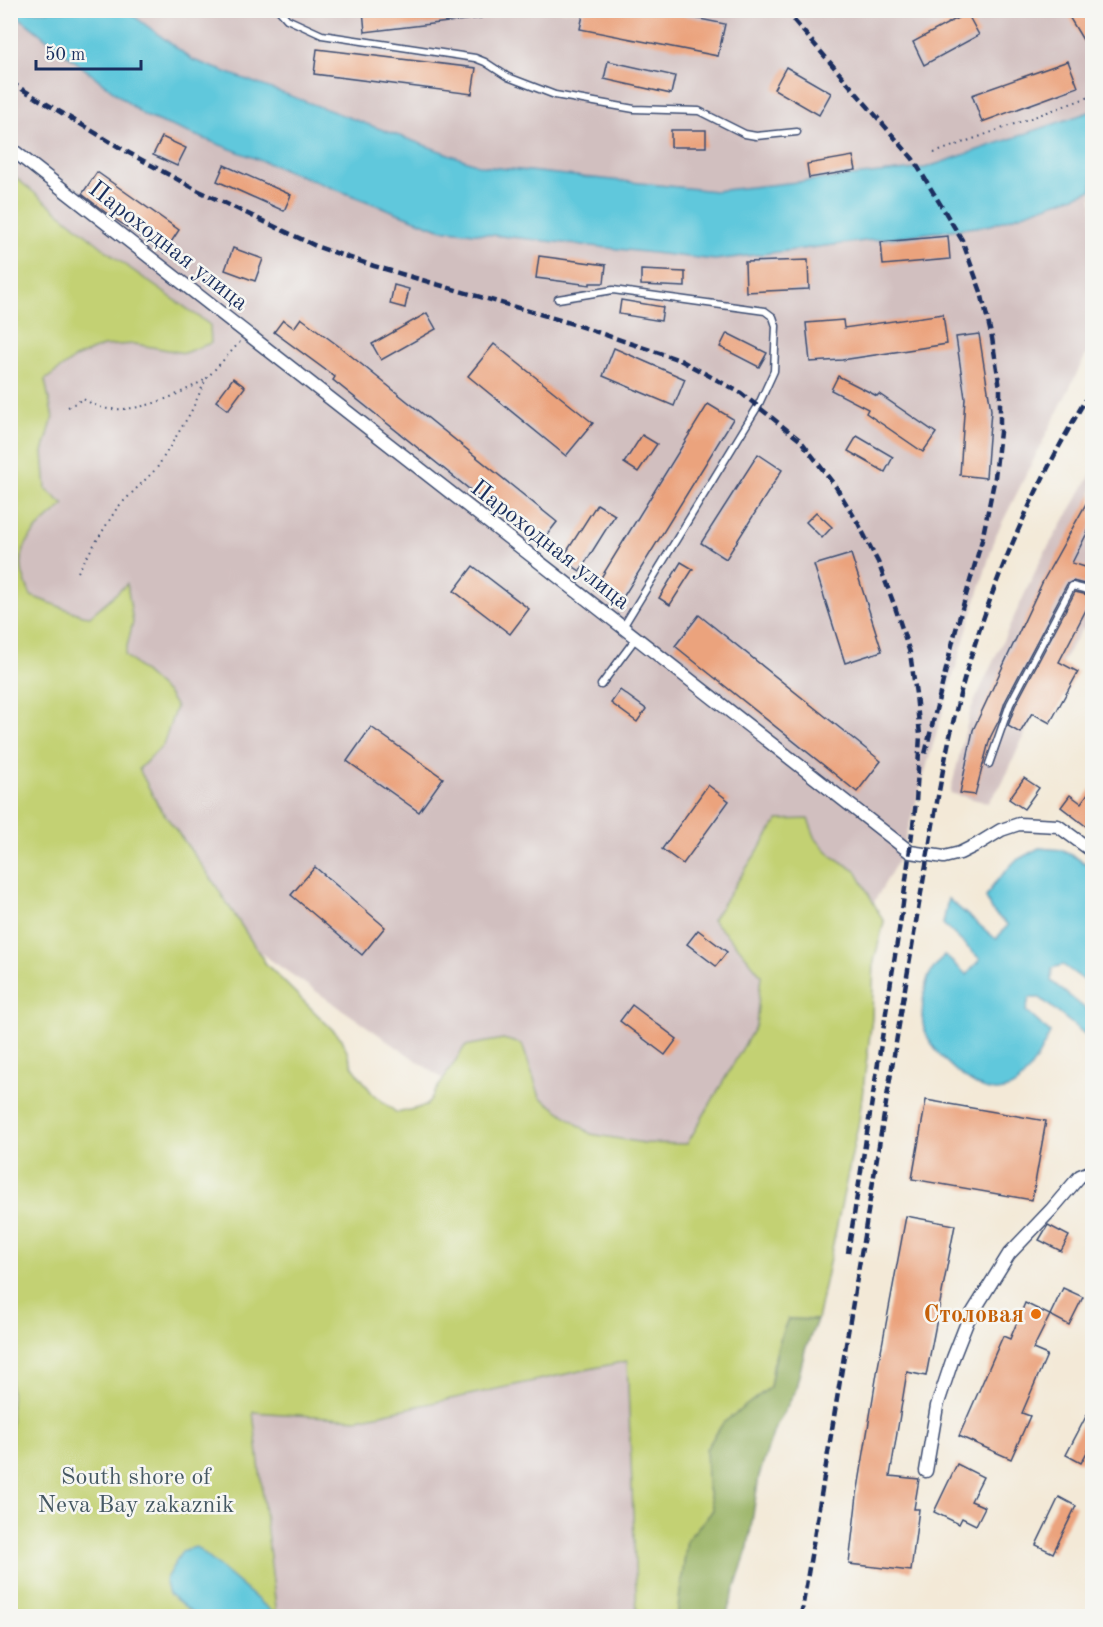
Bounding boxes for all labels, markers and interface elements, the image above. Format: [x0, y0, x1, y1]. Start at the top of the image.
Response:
scale bar [36, 33, 141, 71]
text: 50 m [45, 46, 85, 64]
street label: Пароходная улица [84, 177, 252, 316]
street label: Пароходная улица [466, 476, 634, 615]
place label: Столовая [923, 1304, 1024, 1328]
marker: Столовая [1029, 1307, 1043, 1321]
park label: South shore of Neva Bay zakaznik [38, 1466, 234, 1518]

